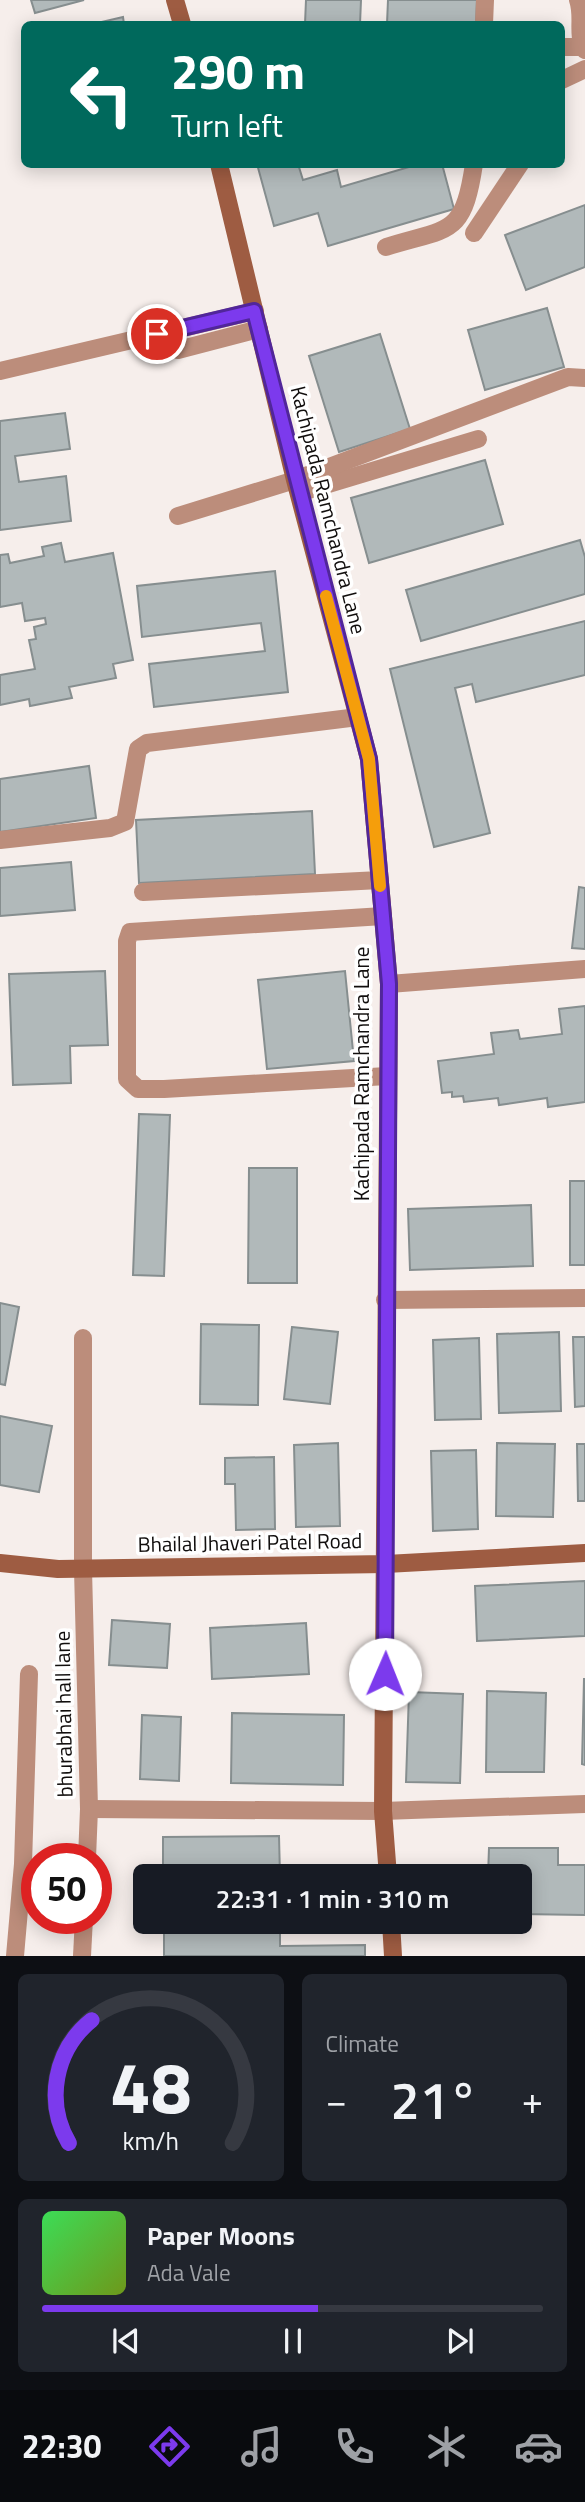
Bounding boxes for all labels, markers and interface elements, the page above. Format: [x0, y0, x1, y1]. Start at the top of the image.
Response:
text: 290 m [171, 33, 305, 108]
icon: left [56, 49, 147, 140]
text: Turn left [171, 101, 283, 149]
pin [127, 304, 187, 364]
icon: arrive [138, 315, 176, 353]
street label: Kachipada Ramchandra Lane [283, 382, 375, 637]
street label: Kachipada Ramchandra Lane [345, 947, 377, 1201]
street label: Bhailal Jhaveri Patel Road [137, 1524, 363, 1560]
street label: bhurabhai hall lane [46, 1630, 80, 1798]
position arrow [348, 1637, 422, 1711]
speed limit sign: 50 [21, 1843, 112, 1934]
text: 22:31 · 1 min · 310 m [216, 1879, 449, 1918]
text: Climate [326, 2026, 399, 2061]
text: 48 [110, 2032, 192, 2142]
text: 21° [391, 2060, 478, 2139]
text: − [326, 2071, 347, 2129]
text: + [522, 2071, 543, 2129]
text: km/h [122, 2122, 179, 2160]
text: Paper Moons [147, 2216, 295, 2255]
text: Ada Vale [147, 2255, 231, 2290]
icon: previous [107, 2322, 145, 2360]
icon: pause [274, 2322, 312, 2360]
icon: next [441, 2322, 479, 2360]
text: 22:30 [22, 2422, 102, 2470]
icon: directions [145, 2422, 194, 2471]
icon: music [237, 2422, 286, 2471]
icon: phone [330, 2422, 379, 2471]
icon: climate [422, 2422, 471, 2471]
icon: car [514, 2422, 563, 2471]

